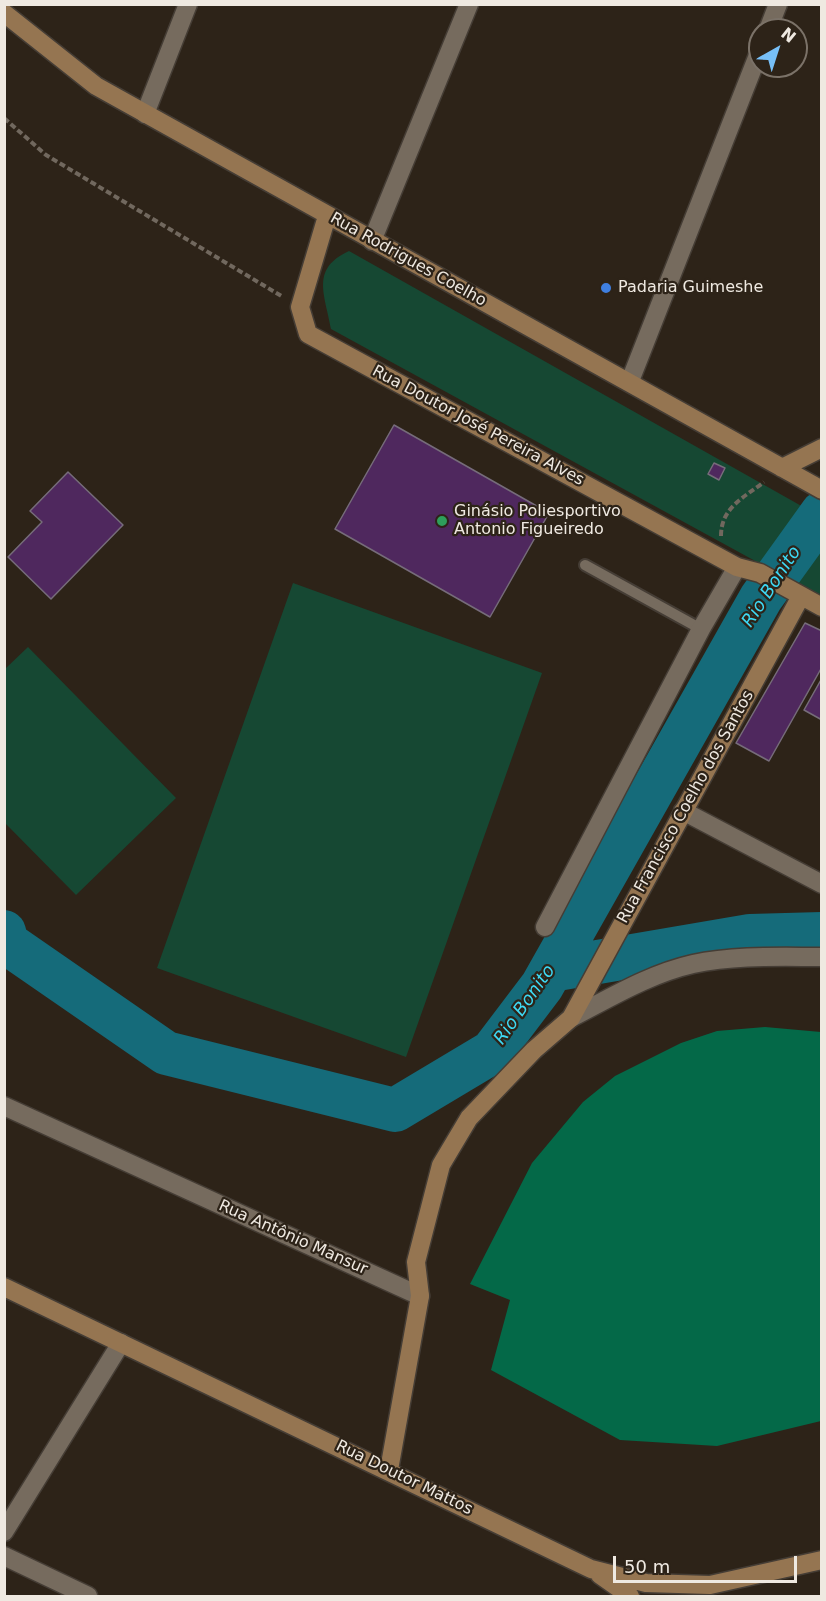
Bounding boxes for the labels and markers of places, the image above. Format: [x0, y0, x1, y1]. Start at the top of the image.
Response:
place label: Padaria Guimeshe [618, 278, 763, 298]
marker: Padaria Guimeshe [599, 281, 613, 295]
place label: Ginásio Poliesportivo Antonio Figueiredo [454, 502, 621, 540]
marker: Ginásio Poliesportivo Antonio Figueiredo [435, 514, 449, 528]

